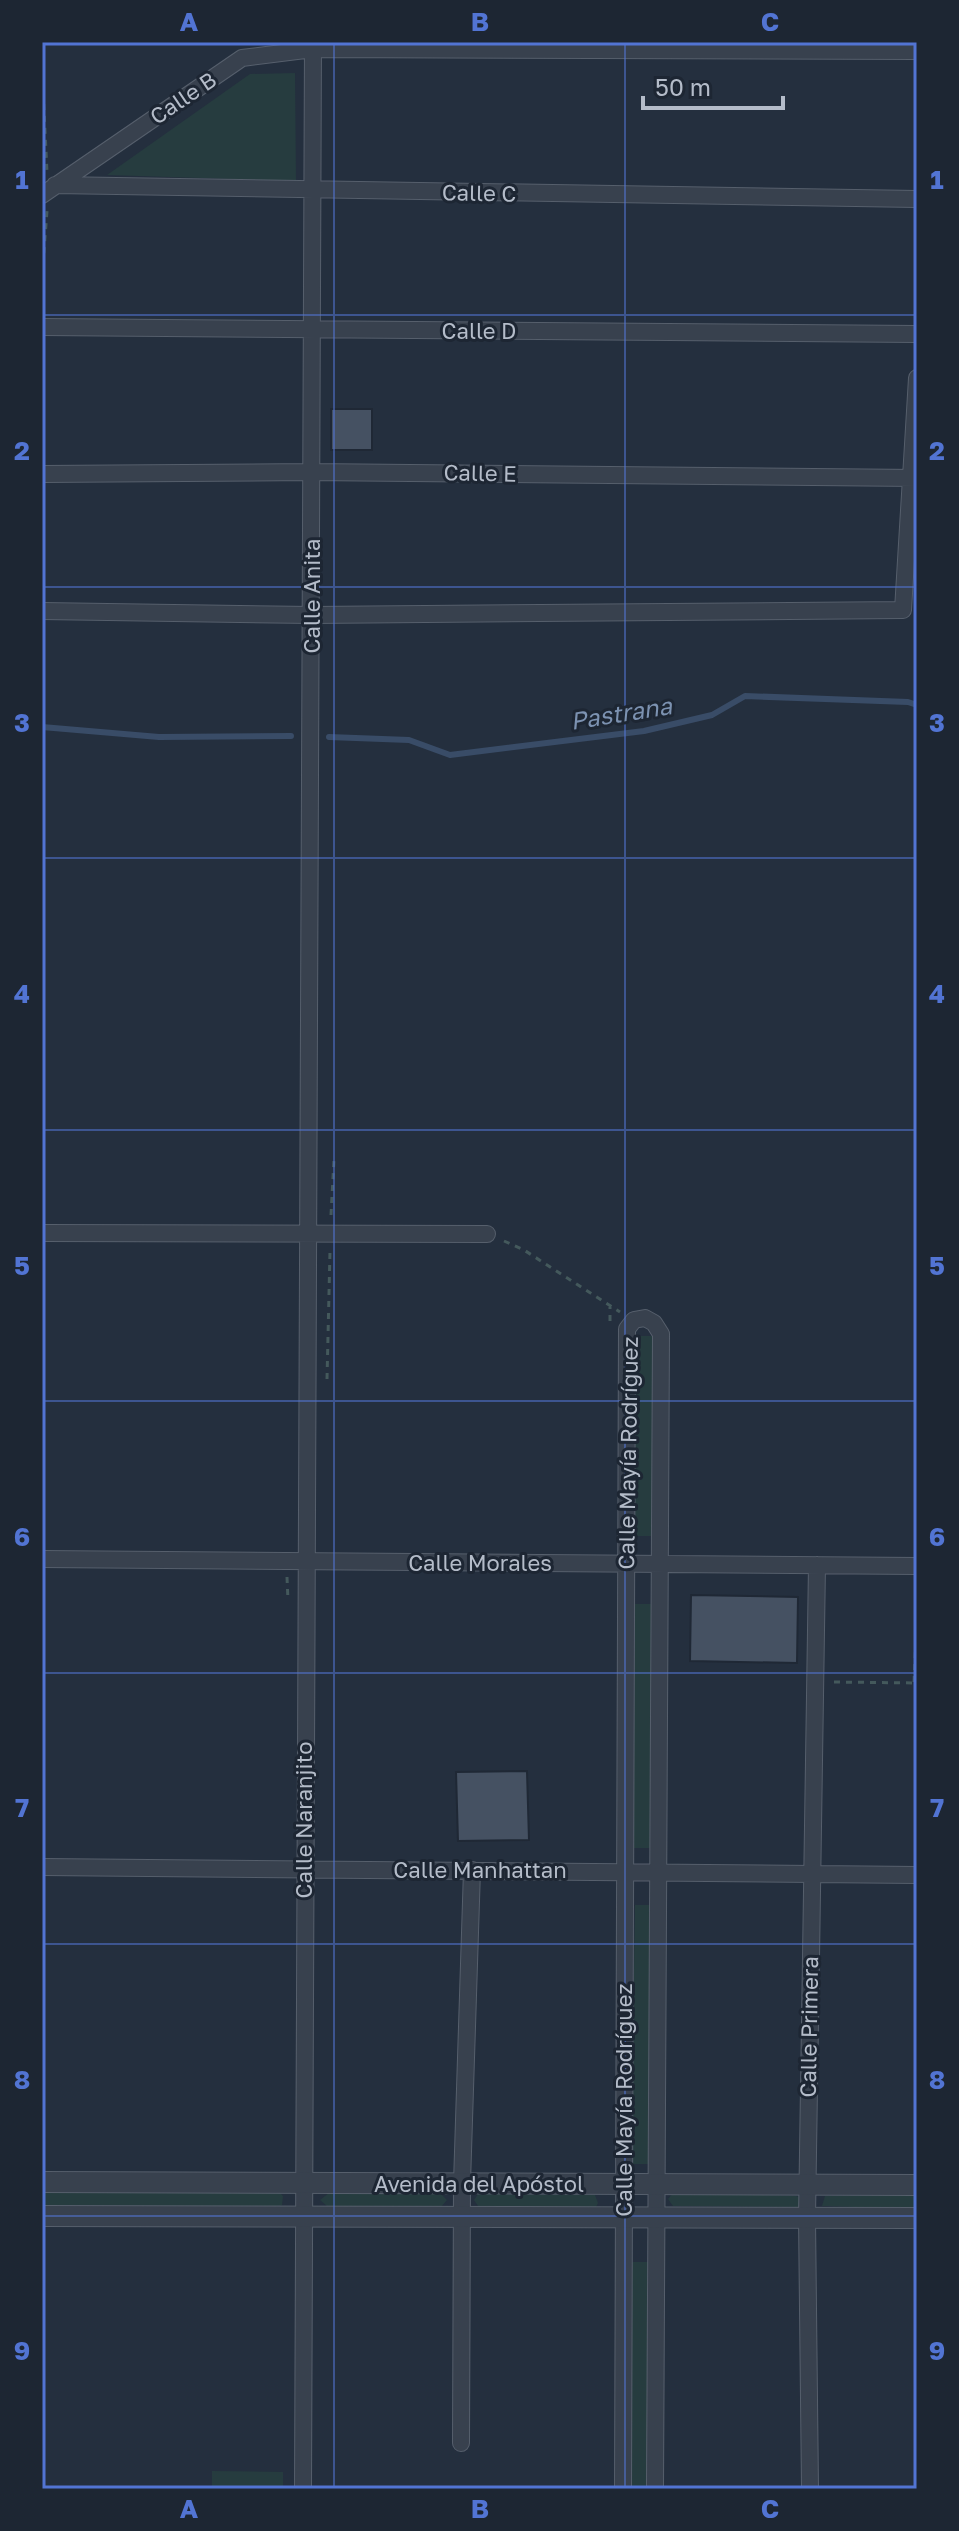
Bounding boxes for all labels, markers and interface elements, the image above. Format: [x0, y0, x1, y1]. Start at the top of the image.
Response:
text: A [180, 6, 199, 37]
text: B [471, 6, 489, 37]
text: C [761, 6, 779, 37]
scale bar [643, 60, 783, 110]
street label: Calle B [144, 66, 221, 130]
text: 50 m [655, 72, 711, 101]
text: 1 [15, 164, 29, 195]
text: 1 [930, 164, 944, 195]
street label: Calle C [442, 178, 516, 207]
street label: Calle D [442, 317, 516, 344]
text: 2 [14, 435, 30, 466]
text: 2 [929, 435, 945, 466]
street label: Calle E [443, 458, 517, 487]
street label: Calle Anita [298, 539, 325, 653]
water label: Pastrana [568, 690, 675, 735]
text: 3 [14, 707, 30, 738]
text: 3 [929, 707, 945, 738]
text: 4 [14, 978, 30, 1009]
text: 4 [929, 978, 945, 1009]
text: 5 [14, 1250, 30, 1281]
text: 5 [929, 1250, 945, 1281]
street label: Calle Mayía Rodríguez [612, 1336, 643, 1570]
text: 6 [14, 1521, 30, 1552]
text: 6 [929, 1521, 945, 1552]
street label: Calle Morales [408, 1549, 552, 1576]
street label: Calle Naranjito [290, 1742, 317, 1898]
text: 7 [15, 1792, 29, 1823]
text: 7 [930, 1792, 944, 1823]
street label: Calle Manhattan [393, 1856, 567, 1883]
street label: Calle Primera [794, 1956, 823, 2098]
street label: Calle Mayía Rodríguez [610, 1983, 637, 2217]
text: 8 [14, 2064, 30, 2095]
text: 8 [929, 2064, 945, 2095]
street label: Avenida del Apóstol [374, 2170, 584, 2197]
text: 9 [14, 2335, 30, 2366]
text: 9 [929, 2335, 945, 2366]
text: A [180, 2493, 199, 2524]
text: B [471, 2493, 489, 2524]
text: C [761, 2493, 779, 2524]

